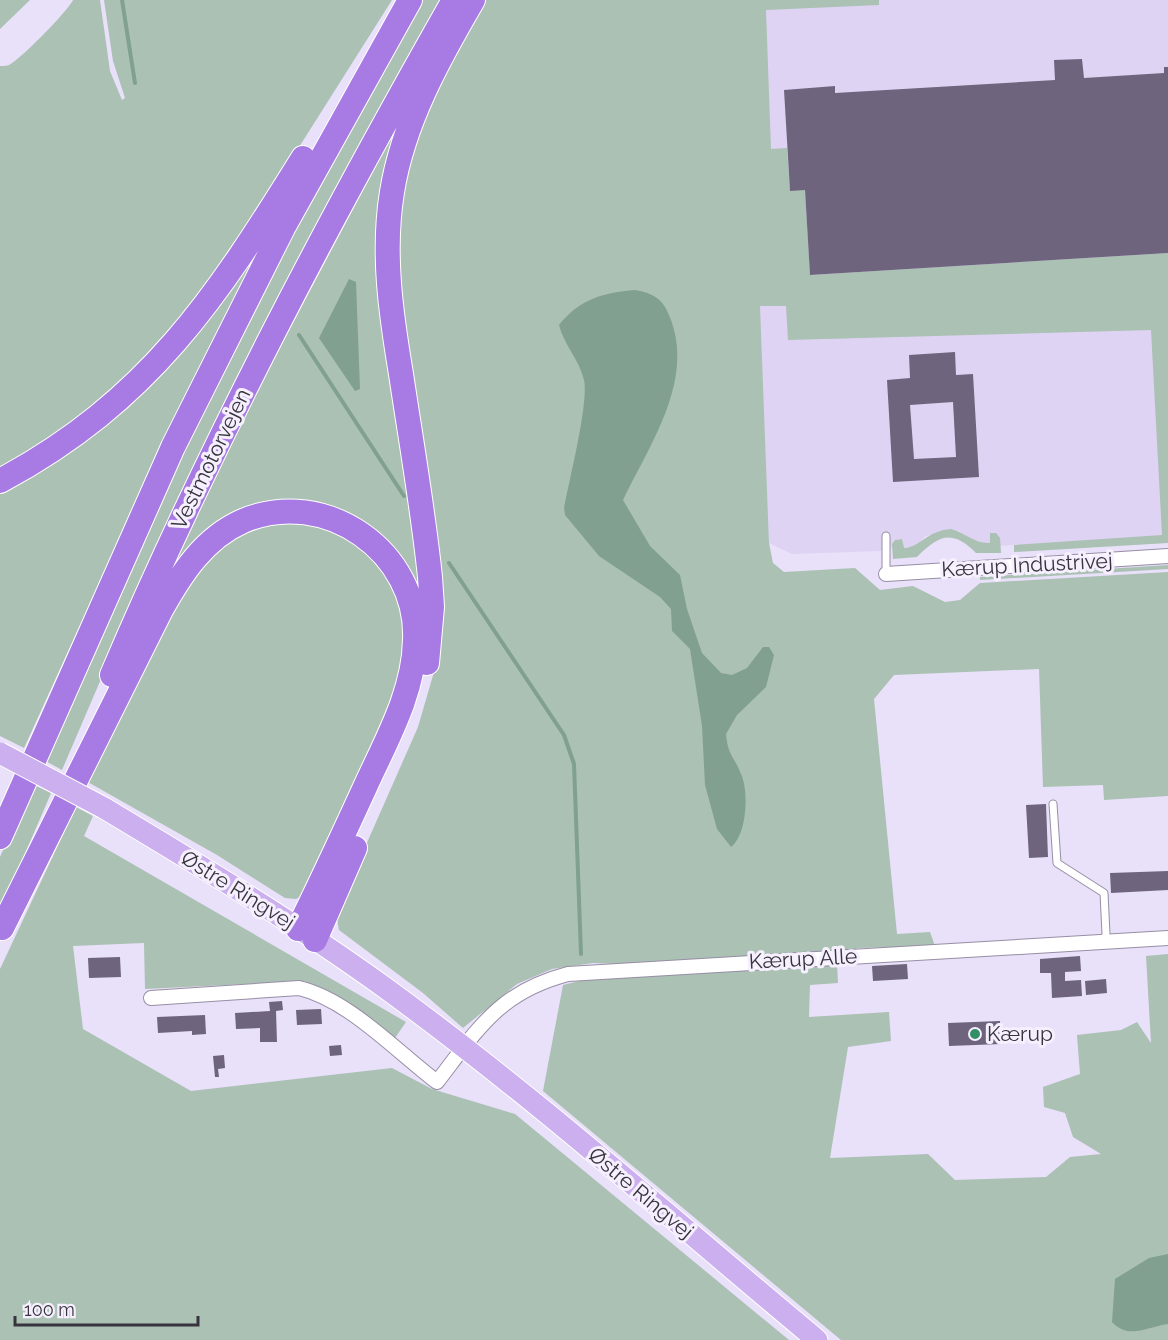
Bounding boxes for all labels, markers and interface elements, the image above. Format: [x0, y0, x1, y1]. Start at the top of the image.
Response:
street label: Vestmotorvejen [166, 384, 255, 533]
street label: Kærup Industrivej [941, 548, 1113, 581]
street label: Østre Ringvej [177, 845, 300, 934]
street label: Kærup Alle [748, 943, 858, 974]
place label: Kærup [987, 1021, 1053, 1046]
marker: Kærup [968, 1027, 982, 1041]
street label: Østre Ringvej [584, 1142, 699, 1244]
scale bar [15, 1289, 198, 1327]
text: 100 m [24, 1299, 75, 1320]

